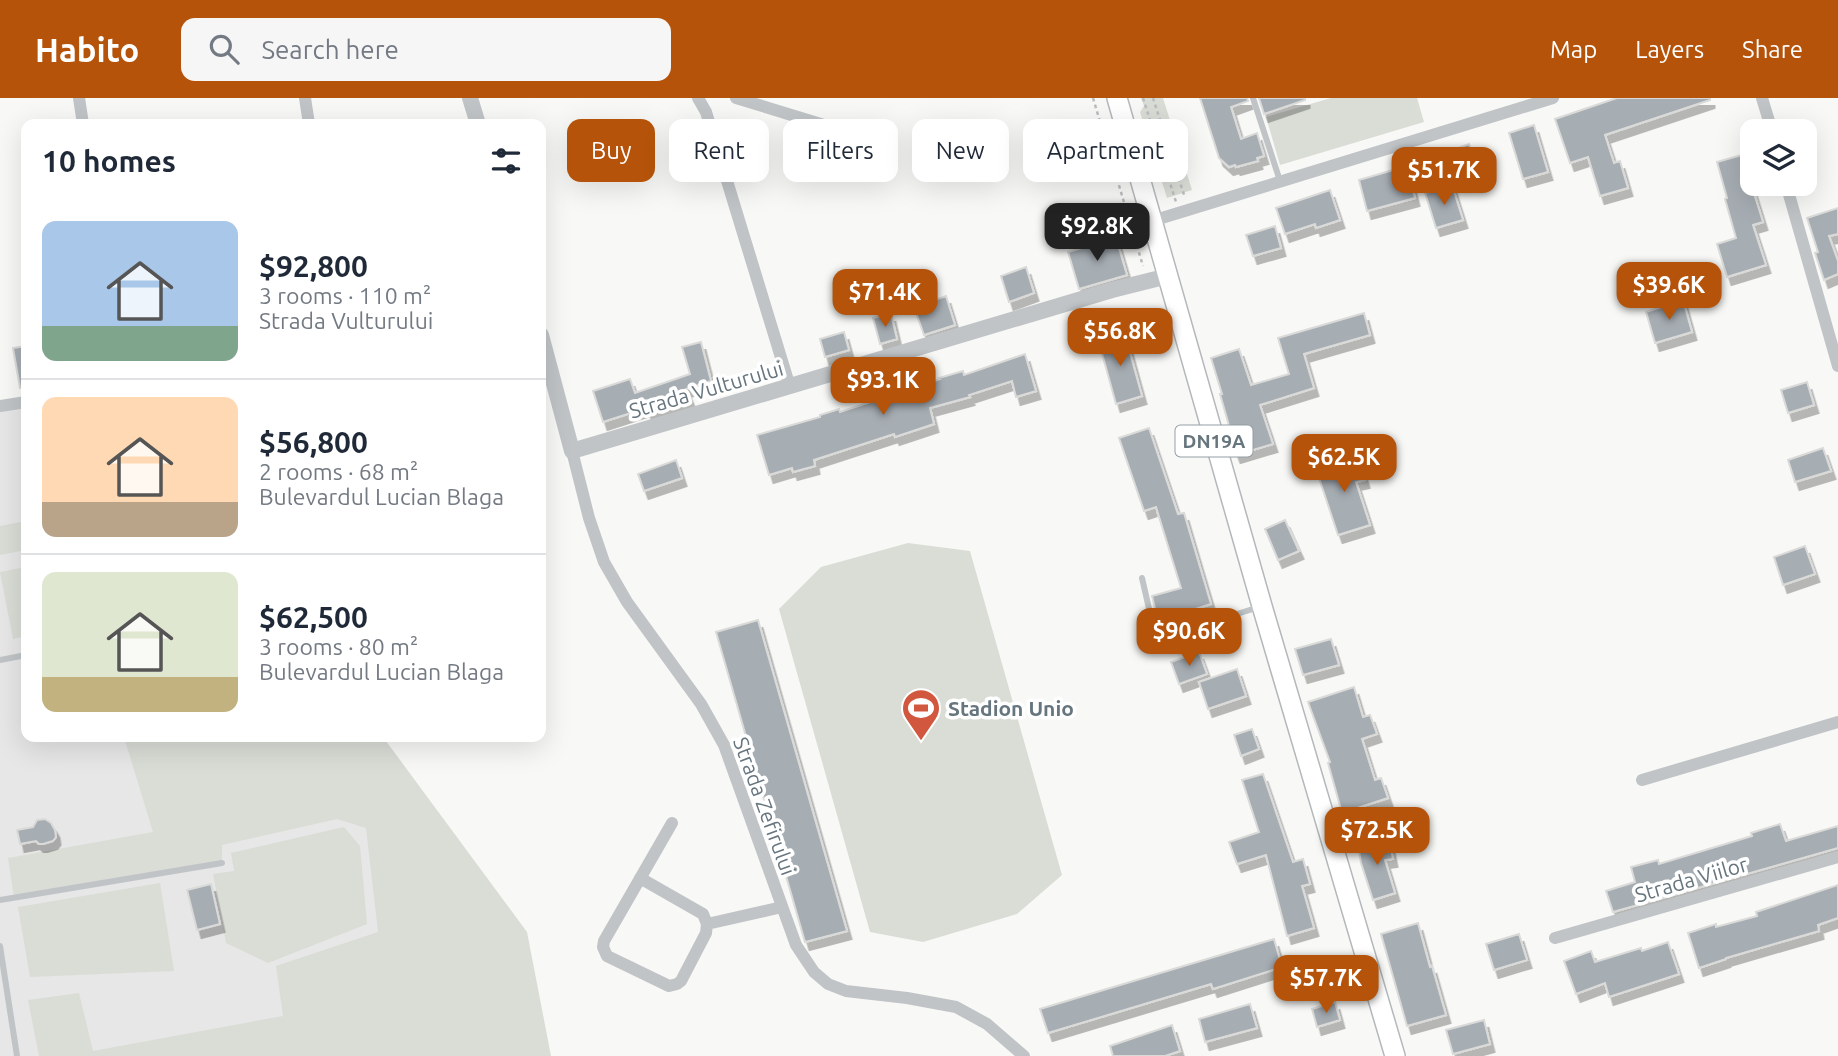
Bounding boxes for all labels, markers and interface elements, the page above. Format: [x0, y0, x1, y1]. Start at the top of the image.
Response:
search box [181, 18, 671, 81]
icon: search [205, 30, 243, 68]
text: Habito [35, 31, 139, 68]
text: Search here [261, 35, 399, 64]
text: Map [1550, 36, 1597, 63]
text: Layers [1635, 36, 1704, 63]
text: Share [1742, 36, 1803, 63]
chip: Buy [567, 119, 655, 182]
chip: Rent [669, 119, 769, 182]
chip: Filters [783, 119, 898, 182]
chip: New [912, 119, 1009, 182]
chip: Apartment [1023, 119, 1188, 182]
map controls [1740, 119, 1817, 196]
button: layers [1740, 119, 1817, 196]
icon: filters [487, 142, 525, 180]
text: 10 homes [42, 144, 176, 178]
pin: $51.7K [1387, 148, 1501, 207]
text: $51.7K [1408, 157, 1480, 182]
pin: $92.8K [1040, 204, 1154, 263]
text: $92.8K [1061, 213, 1133, 238]
icon: home [98, 249, 182, 333]
text: $92,800 [259, 249, 368, 283]
pin: $39.6K [1612, 262, 1726, 322]
pin: $71.4K [828, 270, 942, 329]
text: $39.6K [1633, 272, 1705, 297]
text: $71.4K [849, 279, 921, 304]
text: 3 rooms · 110 m² [259, 283, 431, 308]
text: Strada Vulturului [259, 308, 433, 333]
pin: $56.8K [1063, 308, 1177, 368]
text: $56.8K [1084, 318, 1156, 343]
street label: Strada Vulturului [626, 356, 786, 422]
pin: $93.1K [826, 358, 940, 417]
text: $93.1K [847, 367, 919, 392]
icon: home [98, 425, 182, 509]
text: $56,800 [259, 425, 368, 459]
road number: DN19A [1176, 426, 1252, 456]
pin: $62.5K [1287, 434, 1401, 494]
text: $62.5K [1308, 444, 1380, 469]
text: 2 rooms · 68 m² [259, 459, 418, 484]
text: Bulevardul Lucian Blaga [259, 484, 504, 509]
icon: home [98, 600, 182, 684]
text: $62,500 [259, 600, 368, 634]
pin: $90.6K [1132, 608, 1246, 668]
text: $90.6K [1153, 618, 1225, 643]
text: 3 rooms · 80 m² [259, 634, 418, 659]
text: Bulevardul Lucian Blaga [259, 659, 504, 684]
sports icon: Stadion Unio [900, 687, 942, 742]
place label: Stadion Unio [948, 696, 1074, 720]
street label: Strada Zefirului [729, 734, 801, 878]
pin: $72.5K [1320, 808, 1434, 867]
text: $72.5K [1341, 817, 1413, 842]
street label: Strada Viilor [1632, 851, 1750, 907]
pin: $57.7K [1269, 956, 1383, 1015]
text: $57.7K [1290, 965, 1362, 990]

